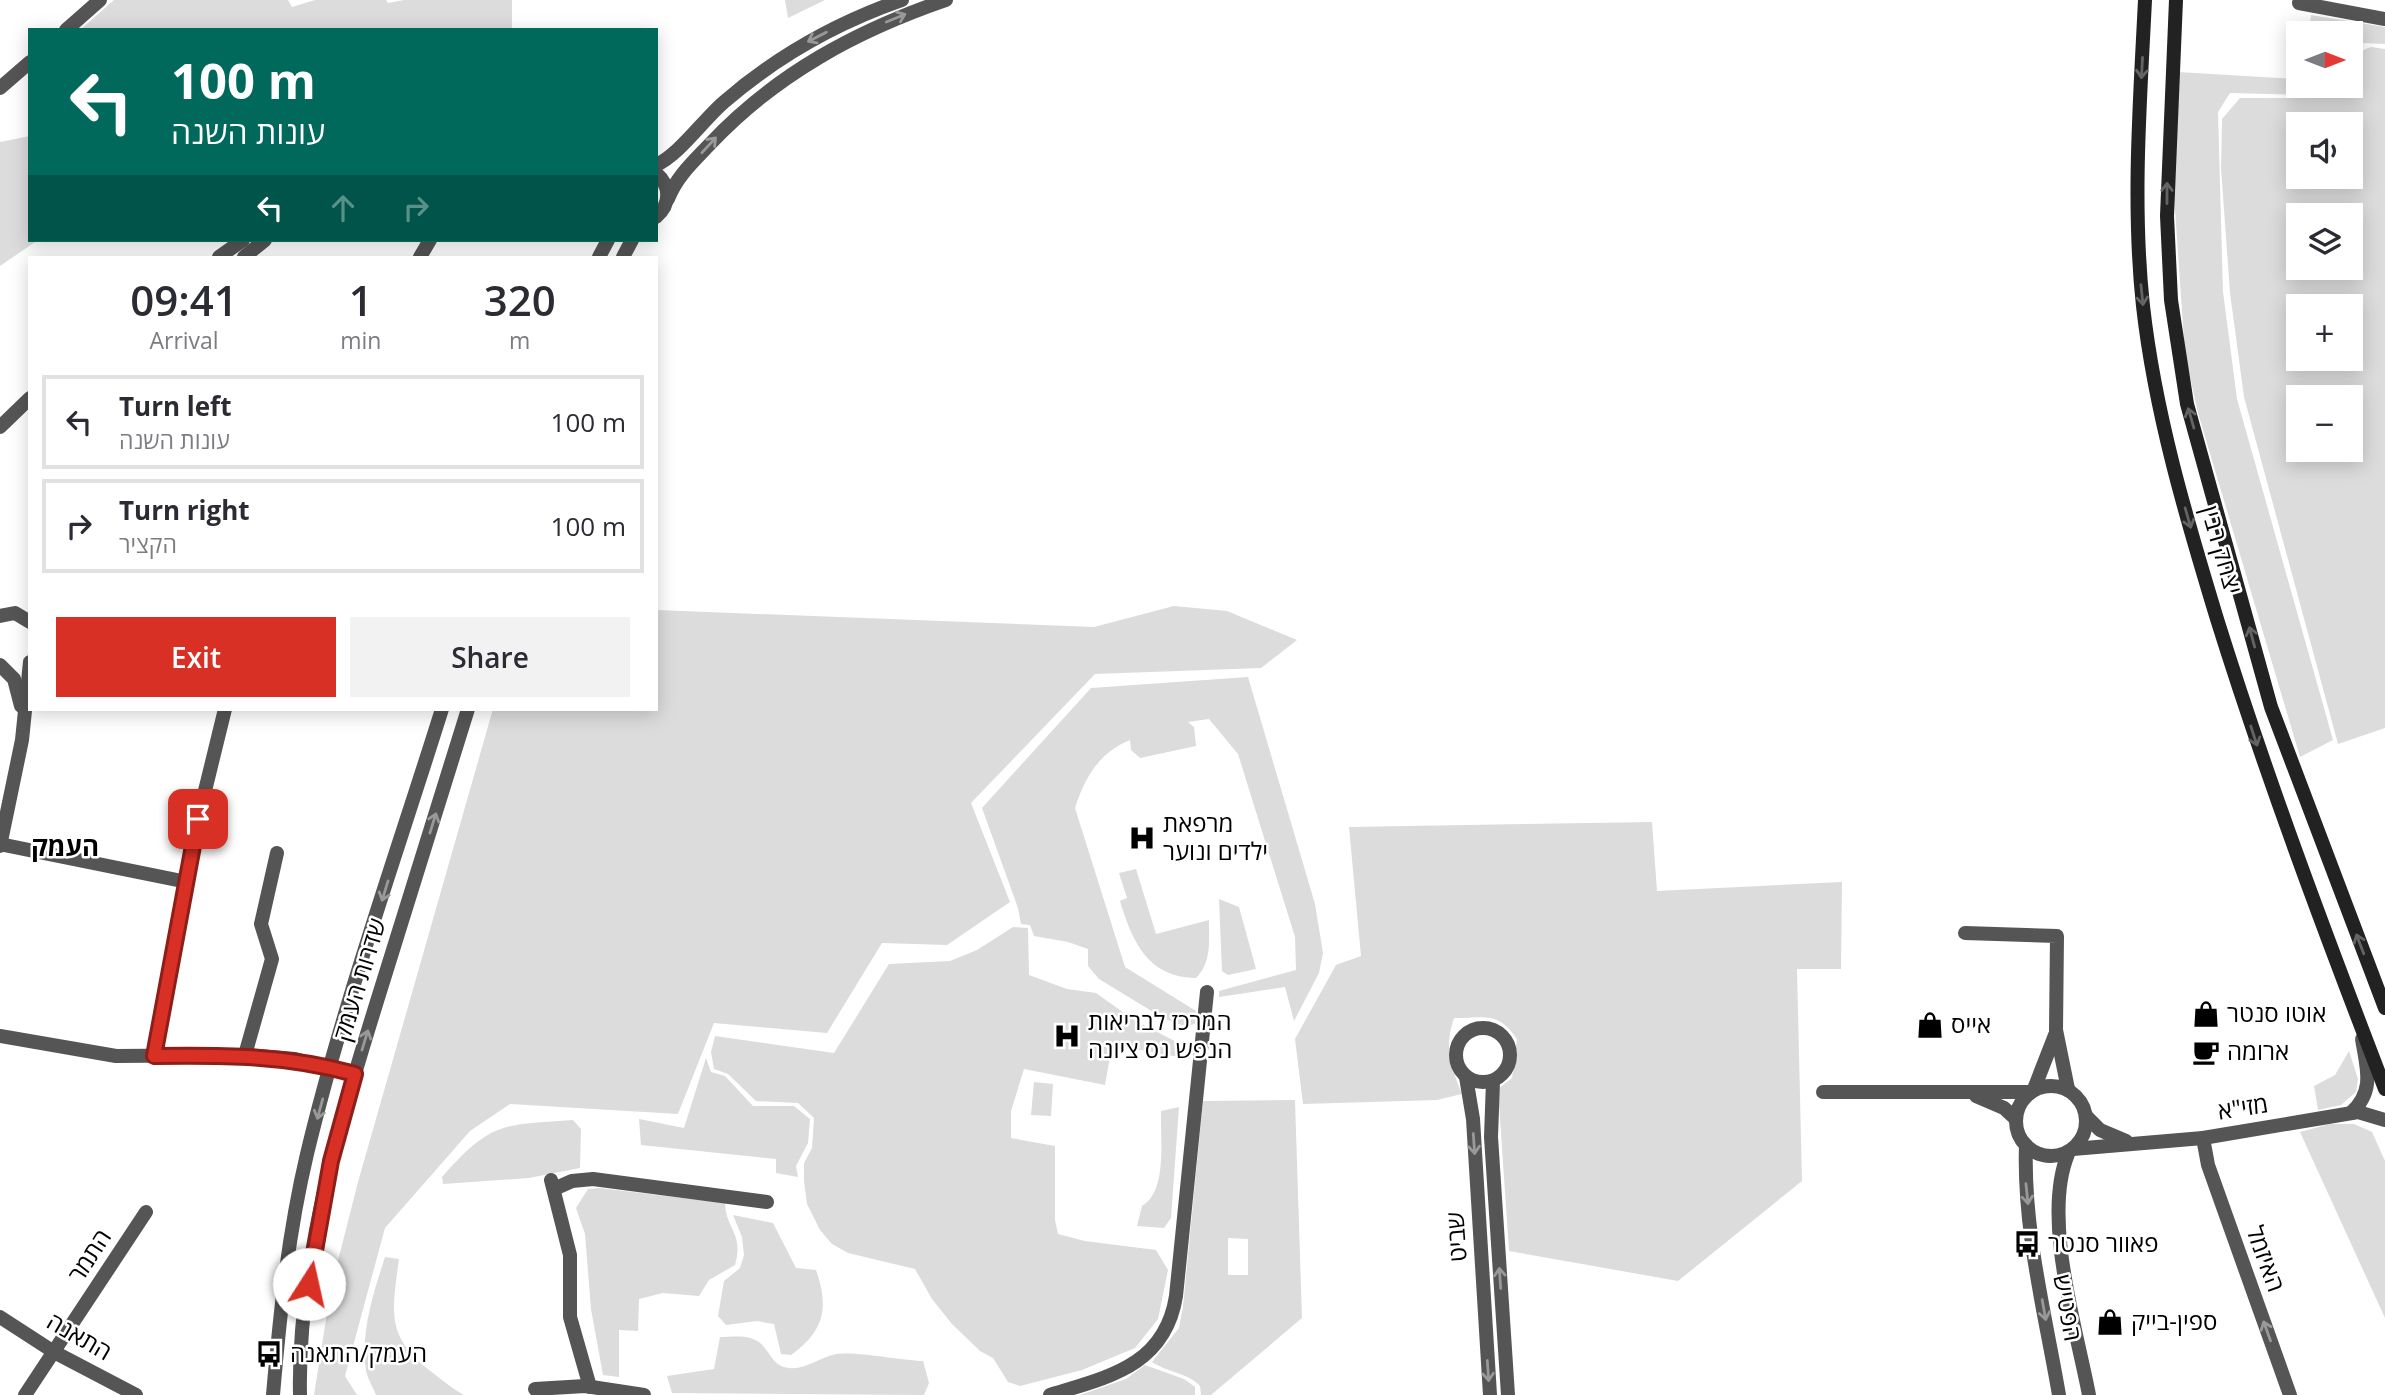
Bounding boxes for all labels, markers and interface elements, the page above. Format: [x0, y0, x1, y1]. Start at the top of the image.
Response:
one-way arrow [884, 11, 906, 24]
north arrow [2286, 21, 2362, 98]
map controls [2286, 21, 2363, 462]
one-way arrow [807, 31, 828, 45]
text: 100 m [171, 47, 316, 113]
icon: left [56, 56, 147, 147]
one-way arrow [2135, 56, 2148, 79]
text: עונות השנה [171, 110, 325, 153]
button: sound [2286, 112, 2363, 189]
one-way arrow [700, 137, 717, 154]
one-way arrow [2160, 181, 2174, 204]
icon: left [251, 189, 289, 227]
icon: ahead [324, 189, 362, 227]
icon: right [397, 189, 435, 227]
button: layers [2286, 203, 2363, 280]
text: 09:41 [130, 271, 238, 328]
text: 1 [349, 271, 373, 328]
text: 320 [484, 271, 556, 328]
one-way arrow [2136, 284, 2149, 306]
button: + [2286, 294, 2363, 371]
text: Arrival [149, 324, 219, 356]
text: min [340, 324, 381, 356]
text: m [509, 324, 530, 356]
button: − [2286, 385, 2363, 462]
text: Turn left [119, 388, 231, 424]
icon: left [60, 403, 98, 441]
text: 100 m [551, 404, 626, 440]
one-way arrow [2184, 407, 2197, 429]
text: עונות השנה [119, 424, 230, 456]
text: Turn right [119, 492, 250, 528]
street label: יצחק רבין [2194, 501, 2251, 598]
icon: right [60, 507, 98, 545]
one-way arrow [2182, 507, 2195, 529]
text: 100 m [551, 508, 626, 544]
text: הקציר [119, 528, 177, 560]
button: Exit [56, 617, 336, 697]
button: Share [350, 617, 630, 697]
one-way arrow [2245, 627, 2258, 649]
one-way arrow [2248, 724, 2261, 746]
pin [168, 789, 228, 849]
icon: arrive [179, 800, 217, 838]
place label: מרפאת ילדים ונוער [1163, 806, 1268, 867]
one-way arrow [427, 812, 440, 834]
hospital icon: מרפאת ילדים ונוער [1127, 823, 1157, 853]
district label: העמק [31, 828, 99, 864]
one-way arrow [378, 880, 391, 902]
street label: שדרות העמק [324, 914, 393, 1045]
one-way arrow [2353, 934, 2365, 956]
place label: אוטו סנטר [2227, 996, 2326, 1029]
shop icon: אוטו סנטר [2191, 999, 2221, 1029]
place label: המרכז לבריאות הנפש נס ציונה [1088, 1004, 1232, 1065]
place label: אייס [1951, 1007, 1991, 1040]
shop icon: אייס [1915, 1010, 1945, 1040]
hospital icon: המרכז לבריאות הנפש נס ציונה [1052, 1021, 1082, 1051]
one-way arrow [359, 1029, 372, 1051]
place label: ארומה [2227, 1034, 2289, 1067]
cafe icon: ארומה [2191, 1037, 2221, 1067]
street label: מזי"א [2215, 1086, 2270, 1127]
one-way arrow [312, 1097, 325, 1119]
one-way arrow [1468, 1133, 1481, 1155]
one-way arrow [2020, 1182, 2033, 1205]
street label: שביט [1437, 1211, 1474, 1263]
street label: האיזמל [2239, 1221, 2294, 1296]
street label: התמר [59, 1222, 118, 1288]
place label: פאוור סנטר [2048, 1226, 2158, 1259]
bus stop icon: פאוור סנטר [2012, 1229, 2042, 1259]
position arrow [272, 1247, 346, 1321]
one-way arrow [1494, 1267, 1507, 1290]
street label: הפטיש [2046, 1272, 2091, 1344]
one-way arrow [2038, 1298, 2052, 1321]
street label: התאנה [41, 1304, 118, 1367]
place label: ספין-בייק [2131, 1304, 2217, 1337]
shop icon: ספין-בייק [2095, 1307, 2125, 1337]
one-way arrow [2260, 1320, 2272, 1342]
place label: העמק/התאנה [290, 1336, 427, 1369]
bus stop icon: העמק/התאנה [254, 1339, 284, 1369]
one-way arrow [1482, 1360, 1495, 1382]

